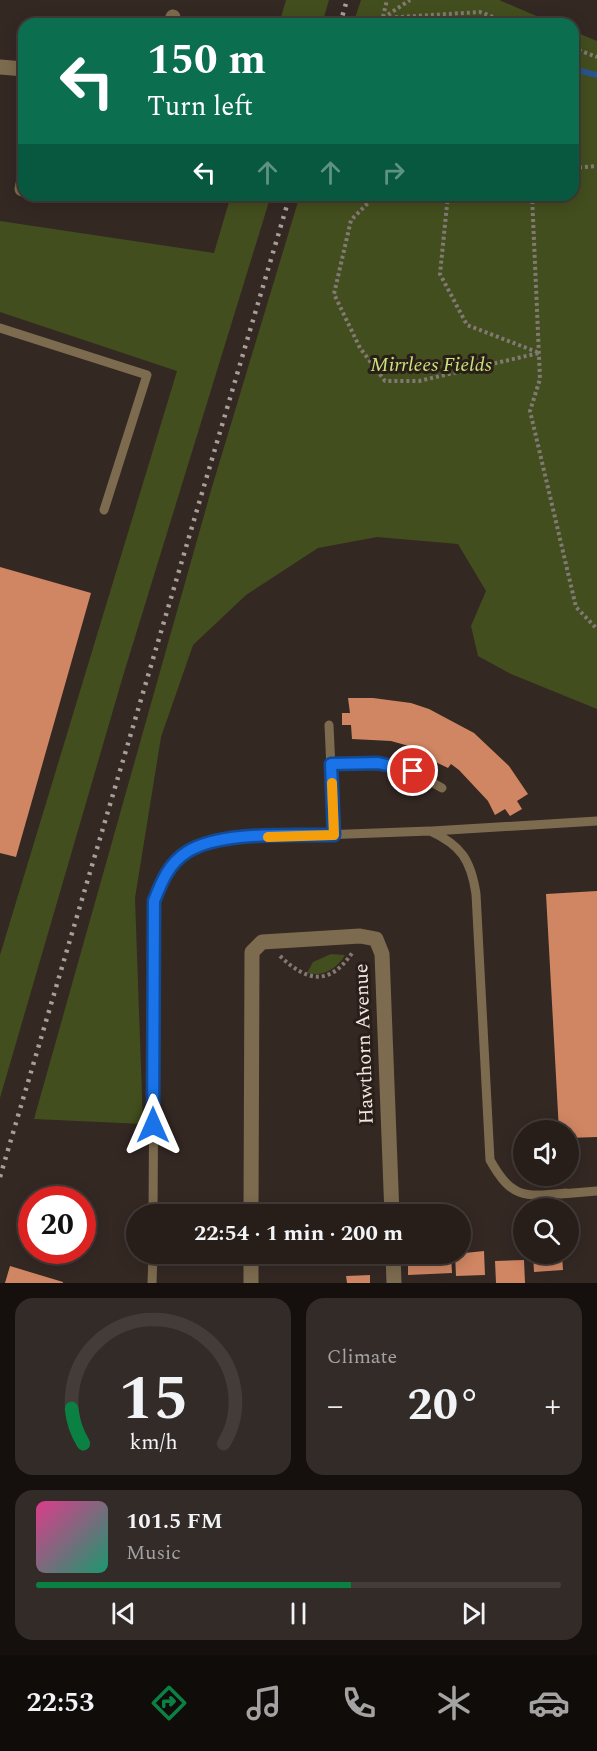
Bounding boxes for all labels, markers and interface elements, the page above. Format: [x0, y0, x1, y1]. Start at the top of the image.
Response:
text: 150 m [147, 29, 266, 92]
icon: left [48, 42, 126, 120]
text: Turn left [147, 86, 253, 128]
icon: left [188, 156, 221, 189]
icon: ahead [251, 156, 284, 189]
icon: ahead [314, 156, 347, 189]
icon: right [377, 156, 410, 189]
park label: Mirrlees Fields [370, 350, 492, 380]
pin [387, 745, 438, 796]
icon: arrive [396, 754, 429, 787]
street label: Hawthorn Avenue [346, 963, 382, 1125]
position arrow [121, 1093, 185, 1157]
map controls [513, 1120, 579, 1264]
button: sound [513, 1120, 579, 1186]
speed limit sign: 20 [18, 1186, 96, 1264]
button: search [513, 1198, 579, 1264]
text: 22:54 · 1 min · 200 m [194, 1217, 403, 1250]
text: Climate [327, 1342, 397, 1372]
text: 15 [118, 1352, 188, 1447]
text: 20° [408, 1371, 481, 1440]
text: − [327, 1381, 344, 1431]
text: + [545, 1381, 561, 1431]
text: km/h [129, 1426, 177, 1459]
text: 101.5 FM [126, 1505, 223, 1538]
text: Music [126, 1538, 181, 1568]
icon: previous [107, 1597, 140, 1630]
icon: pause [282, 1597, 315, 1630]
icon: next [457, 1597, 490, 1630]
text: 22:53 [27, 1682, 94, 1724]
icon: directions [148, 1682, 190, 1724]
icon: music [243, 1682, 285, 1724]
icon: phone [338, 1682, 380, 1724]
icon: climate [433, 1682, 475, 1724]
icon: car [528, 1682, 570, 1724]

